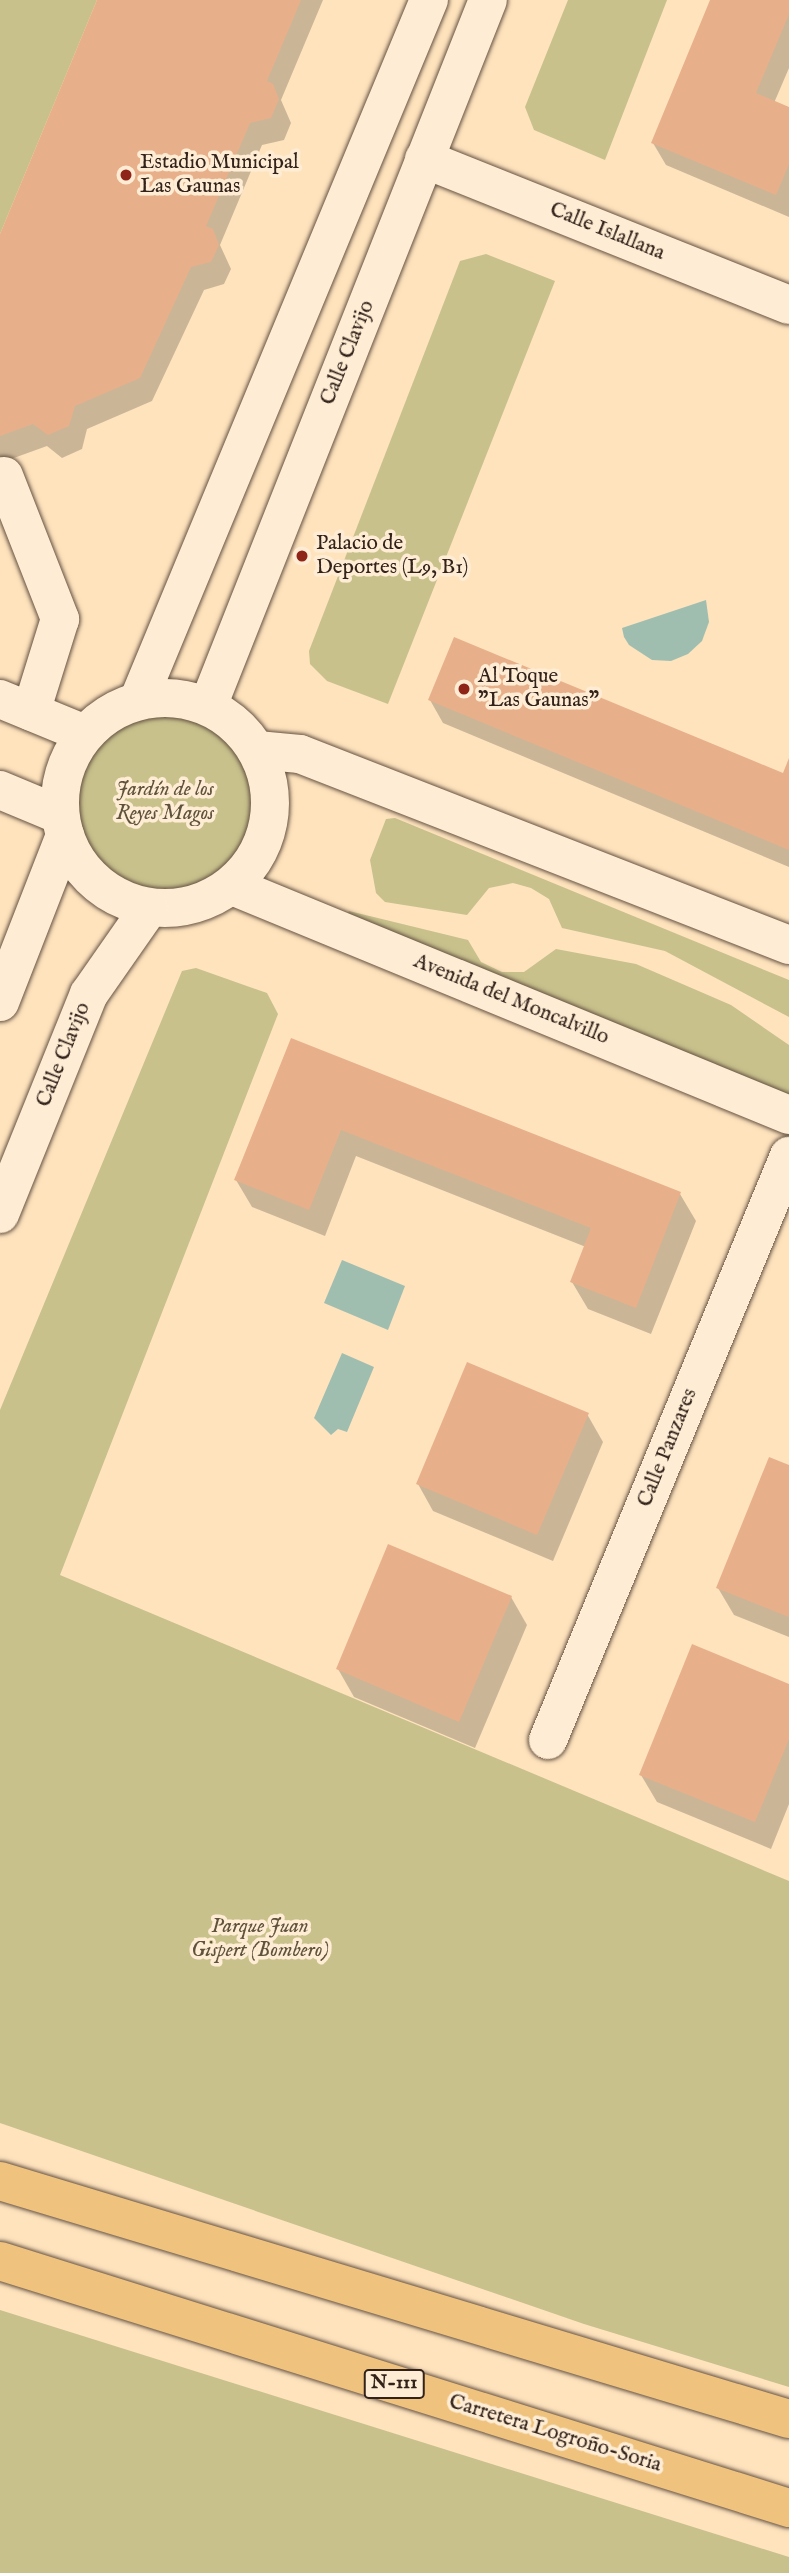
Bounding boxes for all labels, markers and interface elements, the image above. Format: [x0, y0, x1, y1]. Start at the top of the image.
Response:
place label: Estadio Municipal Las Gaunas [140, 150, 299, 200]
marker: Estadio Municipal Las Gaunas [118, 167, 134, 183]
street label: Calle Islallana [546, 198, 668, 266]
street label: Calle Clavijo [316, 297, 380, 409]
place label: Palacio de Deportes (L9, B1) [316, 531, 468, 581]
marker: Palacio de Deportes (L9, B1) [294, 548, 310, 564]
place label: Al Toque "Las Gaunas" [478, 664, 599, 714]
marker: Al Toque "Las Gaunas" [456, 681, 472, 697]
park label: Jardín de los Reyes Magos [116, 777, 214, 827]
street label: Avenida del Moncalvillo [410, 949, 612, 1051]
street label: Calle Clavijo [32, 999, 96, 1111]
street label: Calle Panzares [633, 1385, 703, 1511]
park label: Parque Juan Gispert (Bombero) [191, 1914, 329, 1964]
road number: N-111 [362, 2368, 426, 2400]
street label: Carretera Logroño-Soria [446, 2390, 664, 2478]

